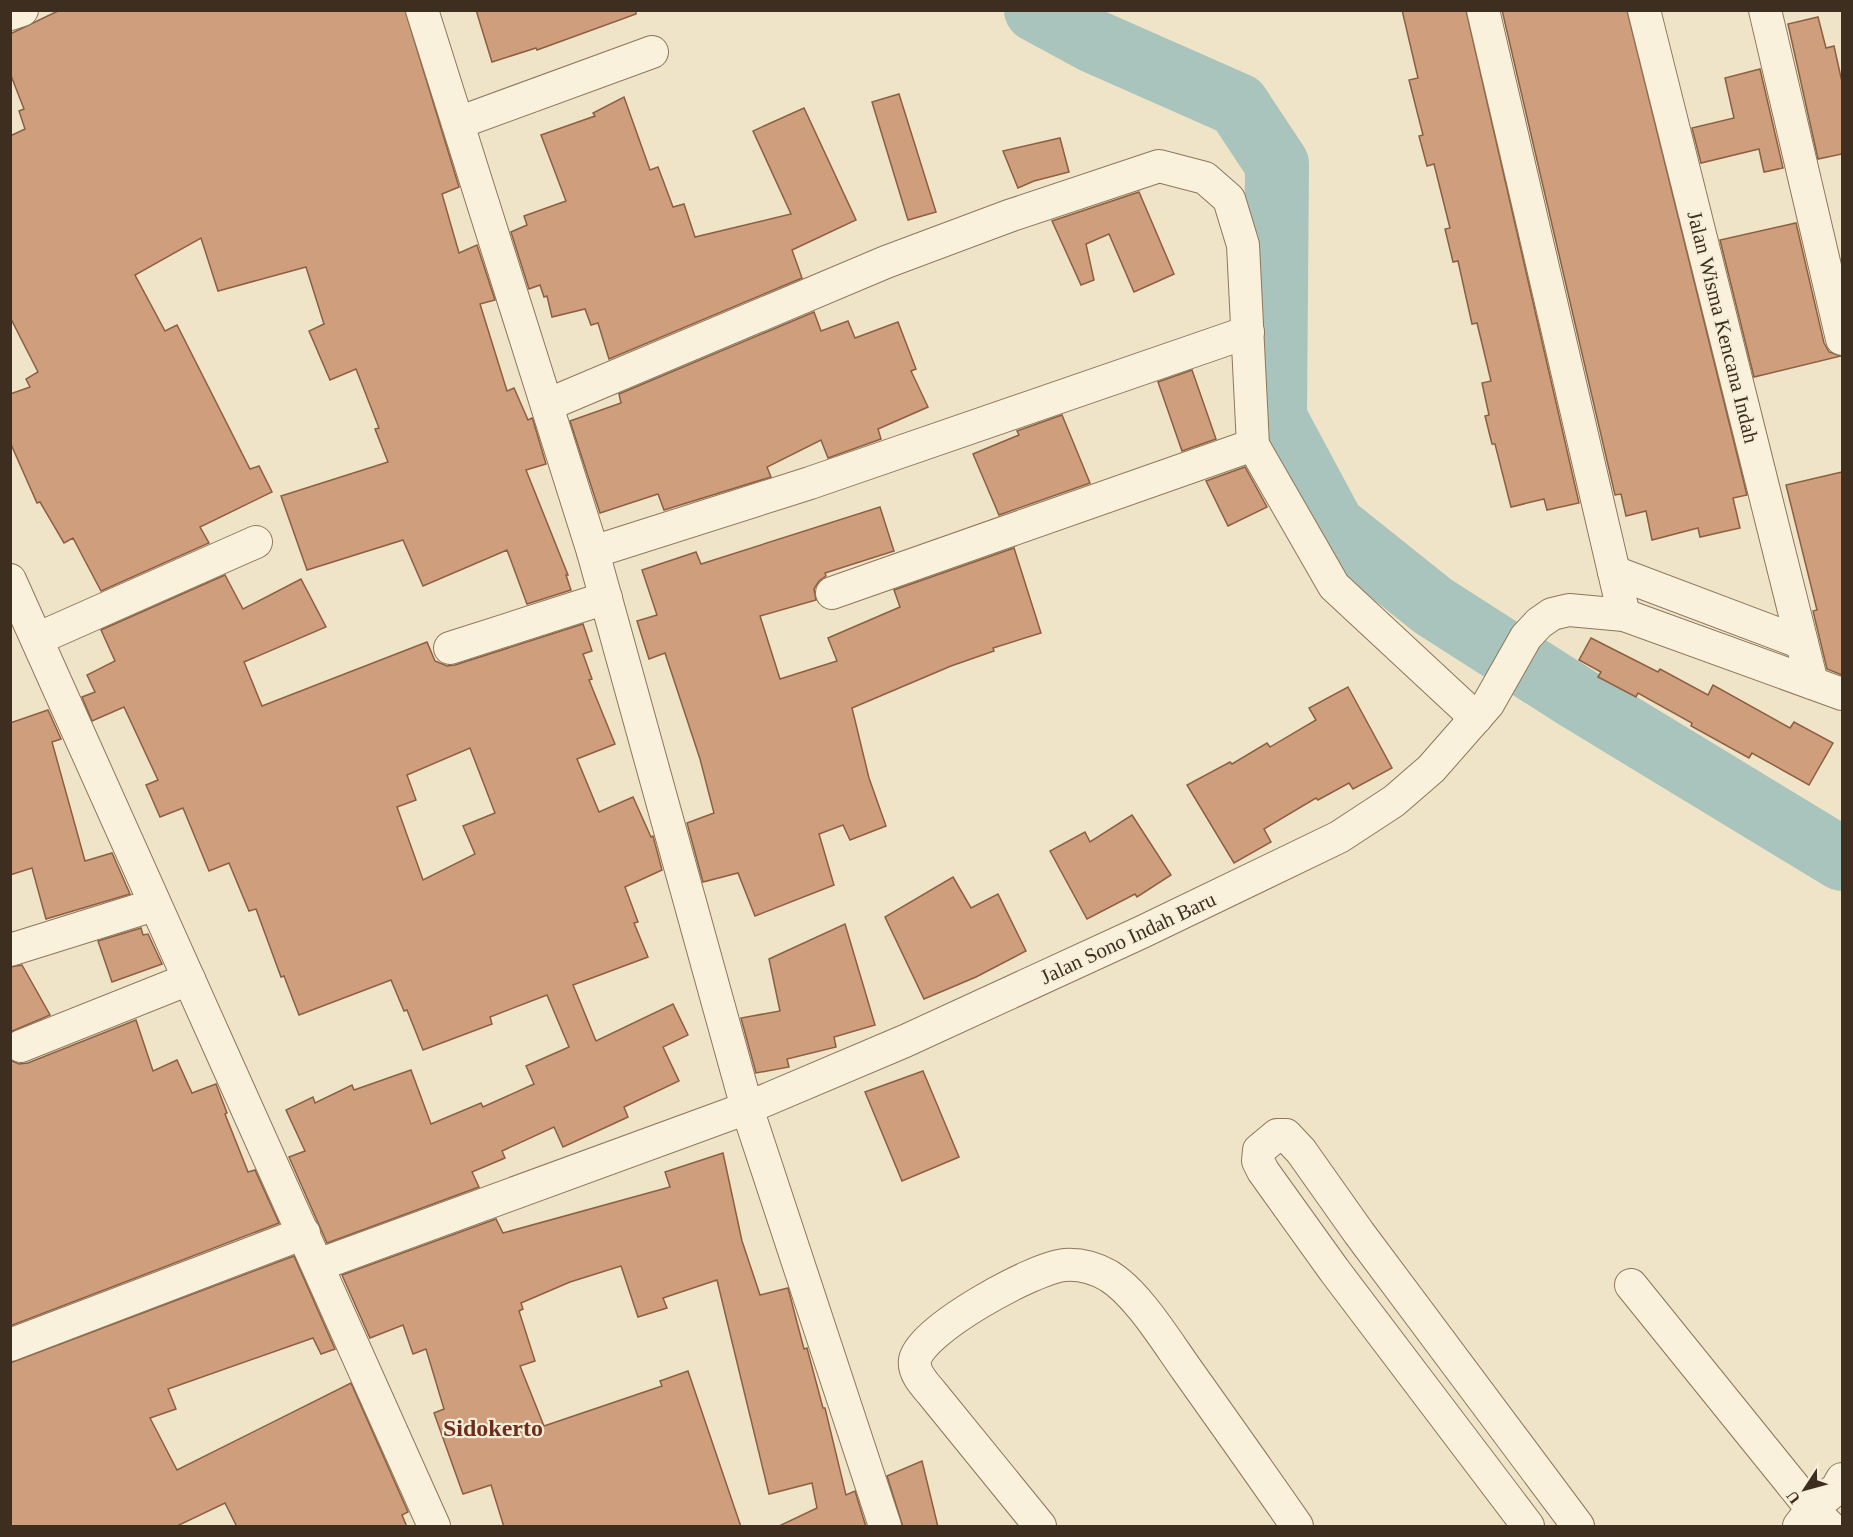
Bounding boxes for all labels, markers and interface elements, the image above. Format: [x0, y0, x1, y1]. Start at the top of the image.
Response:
street label: Jalan Wisma Kencana Indah [1683, 208, 1764, 446]
street label: Jalan Sono Indah Baru [1037, 887, 1220, 989]
district label: Sidokerto [443, 1415, 543, 1441]
north arrow [1775, 1459, 1835, 1519]
text: U [1783, 1487, 1804, 1507]

